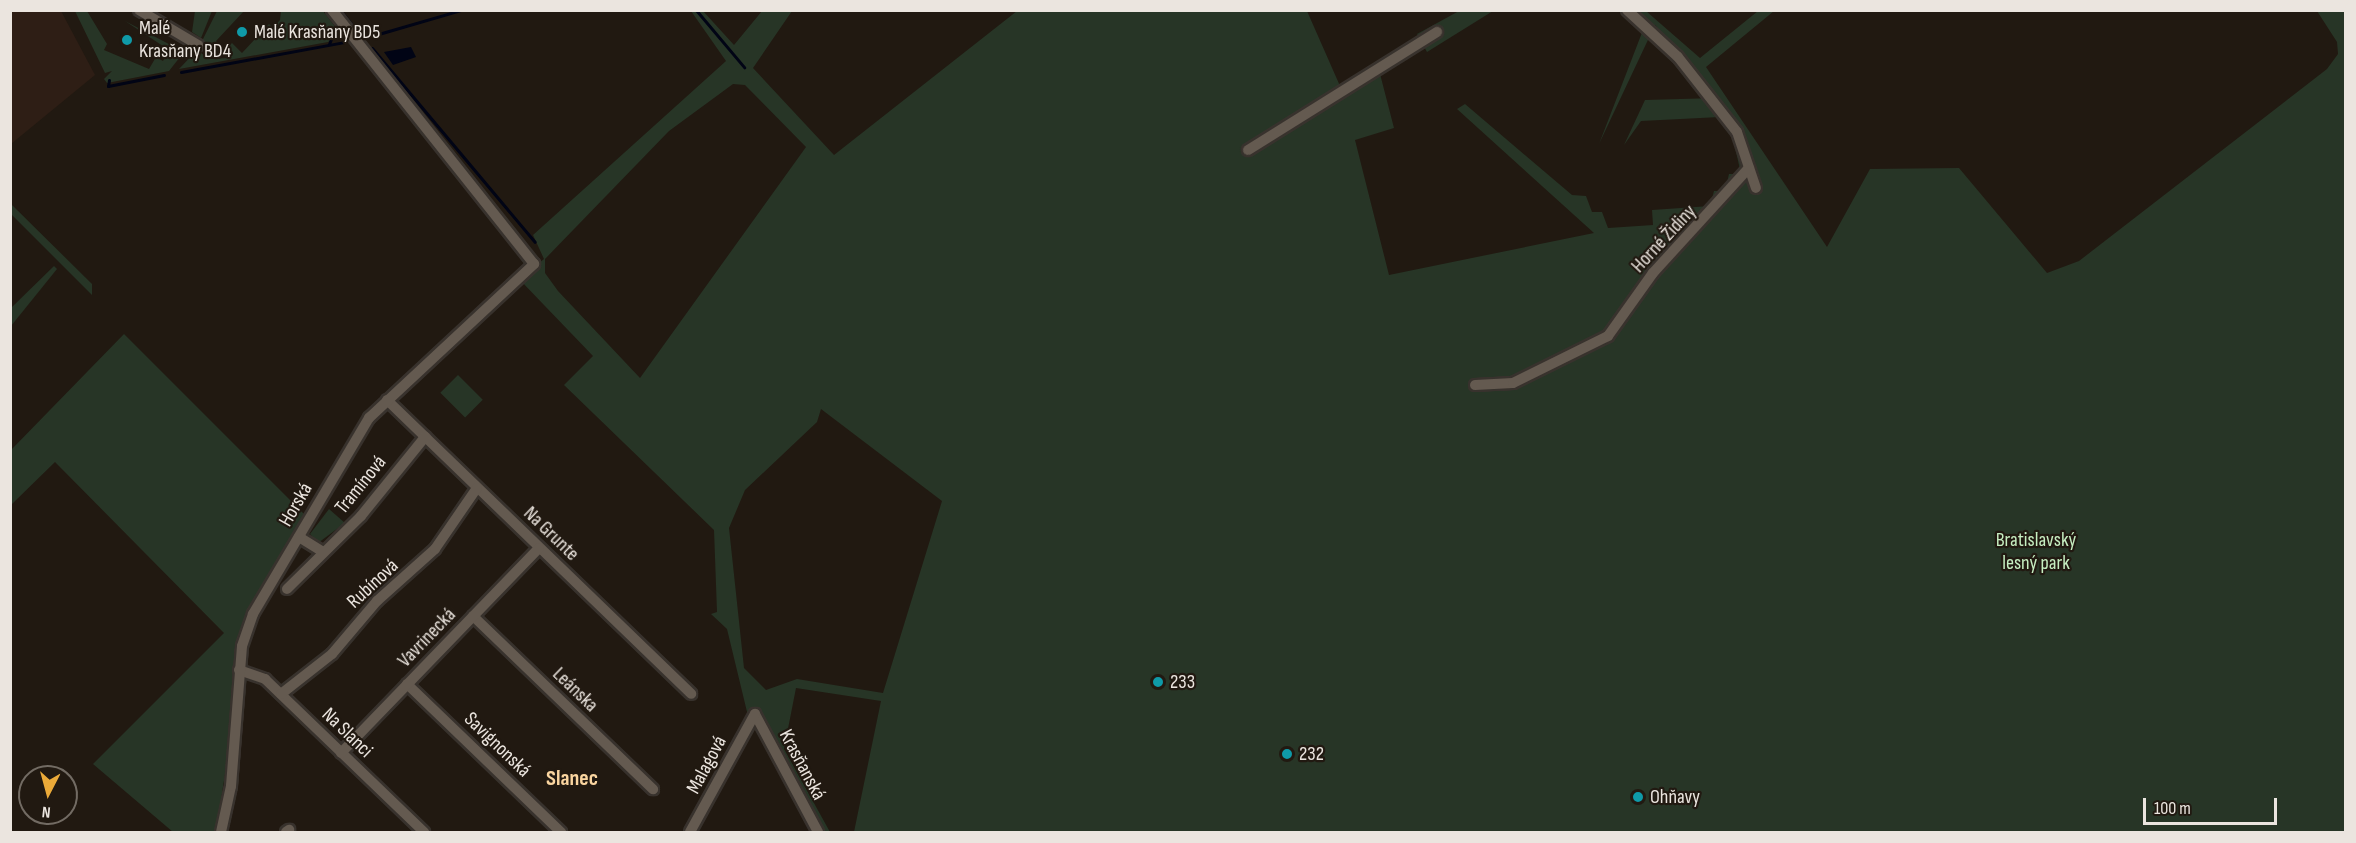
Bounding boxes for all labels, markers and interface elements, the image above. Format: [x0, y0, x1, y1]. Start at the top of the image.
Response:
place label: Malé Krasňany BD4 [139, 16, 231, 63]
place label: Malé Krasňany BD5 [254, 20, 380, 44]
marker: Malé Krasňany BD5 [235, 25, 249, 39]
marker: Malé Krasňany BD4 [120, 33, 134, 47]
street label: Horné Židiny [1626, 200, 1702, 278]
street label: Tramínová [330, 451, 392, 519]
street label: Horská [274, 479, 318, 531]
street label: Na Grunte [518, 502, 584, 566]
park label: Bratislavský lesný park [1996, 529, 2076, 576]
street label: Rubínová [342, 554, 404, 614]
street label: Vavrinecká [393, 603, 461, 673]
street label: Leánska [547, 663, 603, 717]
place label: 233 [1170, 670, 1195, 694]
marker: 233 [1151, 675, 1165, 689]
street label: Na Slanci [317, 703, 377, 763]
street label: Savignonská [459, 707, 535, 783]
street label: Krasňanská [773, 726, 831, 804]
street label: Malagová [682, 732, 732, 798]
place label: 232 [1299, 742, 1324, 766]
marker: 232 [1280, 747, 1294, 761]
north arrow [18, 765, 78, 825]
district label: Slanec [546, 766, 598, 792]
place label: Ohňavy [1650, 785, 1700, 809]
scale bar [2146, 786, 2280, 824]
marker: Ohňavy [1631, 790, 1645, 804]
text: 100 m [2154, 798, 2191, 819]
text: N [41, 802, 52, 821]

